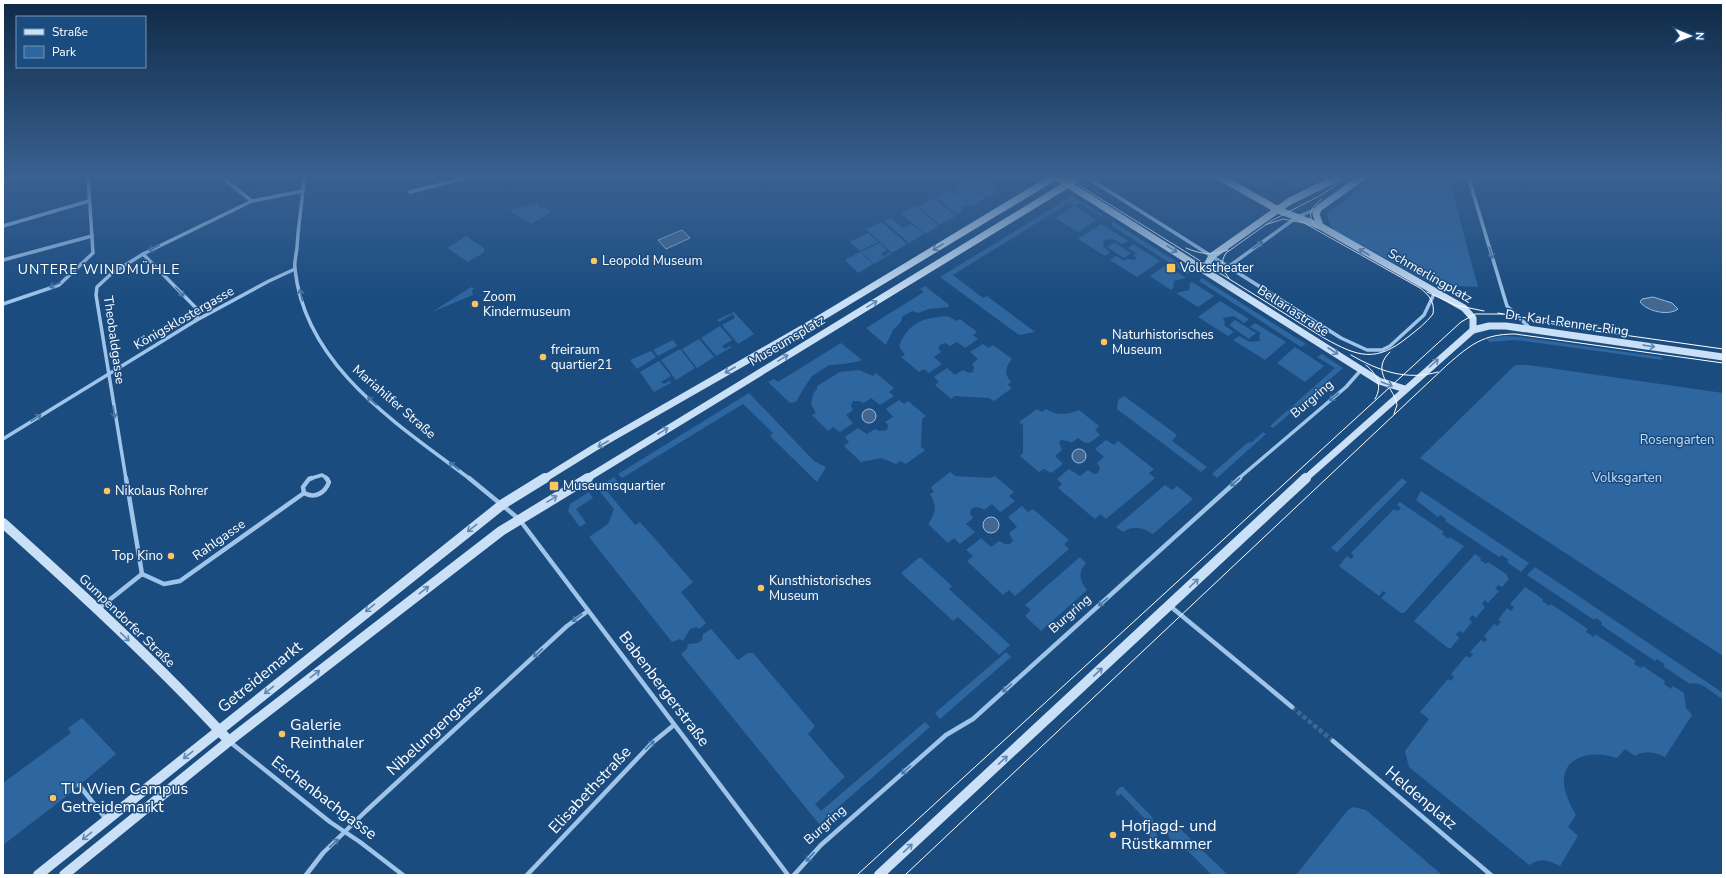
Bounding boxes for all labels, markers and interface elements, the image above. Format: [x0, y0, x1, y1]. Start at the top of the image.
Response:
legend [16, 16, 146, 68]
north arrow [1670, 16, 1710, 56]
text: Straße [52, 24, 88, 40]
text: N [1692, 32, 1707, 40]
text: Park [52, 44, 77, 60]
one-way arrow [1252, 241, 1263, 250]
one-way arrow [932, 243, 944, 251]
street label: Schmerlingplatz [1384, 244, 1476, 308]
one-way arrow [148, 245, 160, 253]
one-way arrow [1167, 245, 1178, 254]
one-way arrow [1358, 247, 1370, 255]
one-way arrow [1488, 247, 1495, 260]
place label: Leopold Museum [602, 252, 703, 270]
marker: Leopold Museum [589, 256, 599, 266]
place label: Volkstheater [1179, 259, 1254, 277]
district label: UNTERE WINDMÜHLE [18, 260, 180, 279]
marker: Volkstheater [1165, 262, 1177, 274]
street label: Bellariastraße [1254, 281, 1332, 341]
one-way arrow [50, 282, 62, 289]
street label: Königsklostergasse [131, 282, 238, 354]
one-way arrow [175, 287, 185, 297]
place label: Zoom Kindermuseum [483, 288, 571, 321]
one-way arrow [296, 289, 304, 302]
street label: Theobaldgasse [99, 295, 129, 385]
marker: Zoom Kindermuseum [470, 299, 480, 309]
one-way arrow [866, 300, 877, 308]
street label: Dr.-Karl-Renner-Ring [1504, 305, 1630, 341]
street label: Museumsplatz [746, 311, 828, 371]
place label: Naturhistorisches Museum [1112, 326, 1214, 359]
marker: Naturhistorisches Museum [1099, 337, 1109, 347]
place label: freiraum quartier21 [551, 341, 613, 374]
one-way arrow [1642, 342, 1655, 350]
one-way arrow [1327, 348, 1339, 356]
marker: freiraum quartier21 [538, 352, 548, 362]
one-way arrow [777, 354, 788, 362]
one-way arrow [1429, 359, 1440, 368]
street label: Mariahilfer Straße [349, 361, 439, 443]
one-way arrow [724, 367, 736, 375]
street label: Burgring [1287, 376, 1337, 422]
one-way arrow [1380, 381, 1392, 389]
one-way arrow [1328, 393, 1339, 402]
one-way arrow [367, 396, 378, 405]
one-way arrow [111, 406, 119, 419]
one-way arrow [30, 414, 41, 422]
one-way arrow [657, 426, 669, 434]
park label: Rosengarten [1640, 431, 1714, 449]
one-way arrow [597, 440, 609, 448]
one-way arrow [449, 462, 460, 471]
park label: Volksgarten [1591, 469, 1662, 487]
place label: Museumsquartier [563, 477, 665, 495]
one-way arrow [1230, 477, 1240, 486]
marker: Museumsquartier [548, 480, 560, 492]
place label: Nikolaus Rohrer [115, 482, 208, 500]
marker: Nikolaus Rohrer [102, 486, 112, 496]
one-way arrow [546, 494, 558, 502]
street label: Rahlgasse [189, 515, 249, 565]
one-way arrow [467, 524, 478, 532]
place label: Top Kino [112, 547, 163, 565]
marker: Top Kino [166, 551, 176, 561]
street label: Gumpendorfer Straße [75, 570, 179, 672]
place label: Kunsthistorisches Museum [769, 572, 871, 605]
one-way arrow [1189, 579, 1199, 588]
marker: Kunsthistorisches Museum [756, 583, 766, 593]
one-way arrow [419, 586, 430, 594]
street label: Burgring [1045, 590, 1095, 638]
one-way arrow [1098, 597, 1109, 606]
one-way arrow [365, 604, 376, 613]
one-way arrow [572, 614, 583, 623]
street label: Babenbergerstraße [613, 627, 715, 751]
one-way arrow [120, 632, 130, 642]
street label: Getreidemarkt [213, 636, 307, 718]
one-way arrow [533, 648, 543, 658]
one-way arrow [1093, 667, 1104, 676]
one-way arrow [310, 670, 321, 679]
street label: Nibelungengasse [382, 679, 488, 781]
one-way arrow [1001, 684, 1012, 693]
one-way arrow [264, 686, 275, 695]
place label: Galerie Reinthaler [290, 714, 364, 754]
marker: Galerie Reinthaler [277, 729, 287, 739]
one-way arrow [645, 740, 655, 750]
street label: Elisabethstraße [544, 741, 636, 839]
one-way arrow [183, 751, 194, 759]
street label: Eschenbachgasse [267, 751, 381, 845]
one-way arrow [998, 755, 1008, 765]
street label: Heldenplatz [1380, 761, 1462, 835]
one-way arrow [901, 766, 911, 775]
place label: TU Wien Campus Getreidemarkt [61, 778, 188, 818]
marker: TU Wien Campus Getreidemarkt [48, 793, 58, 803]
street label: Burgring [800, 801, 850, 849]
place label: Hofjagd- und Rüstkammer [1121, 815, 1217, 855]
marker: Hofjagd- und Rüstkammer [1108, 830, 1118, 840]
one-way arrow [81, 832, 92, 840]
one-way arrow [329, 838, 339, 847]
one-way arrow [903, 844, 913, 853]
one-way arrow [805, 852, 814, 862]

